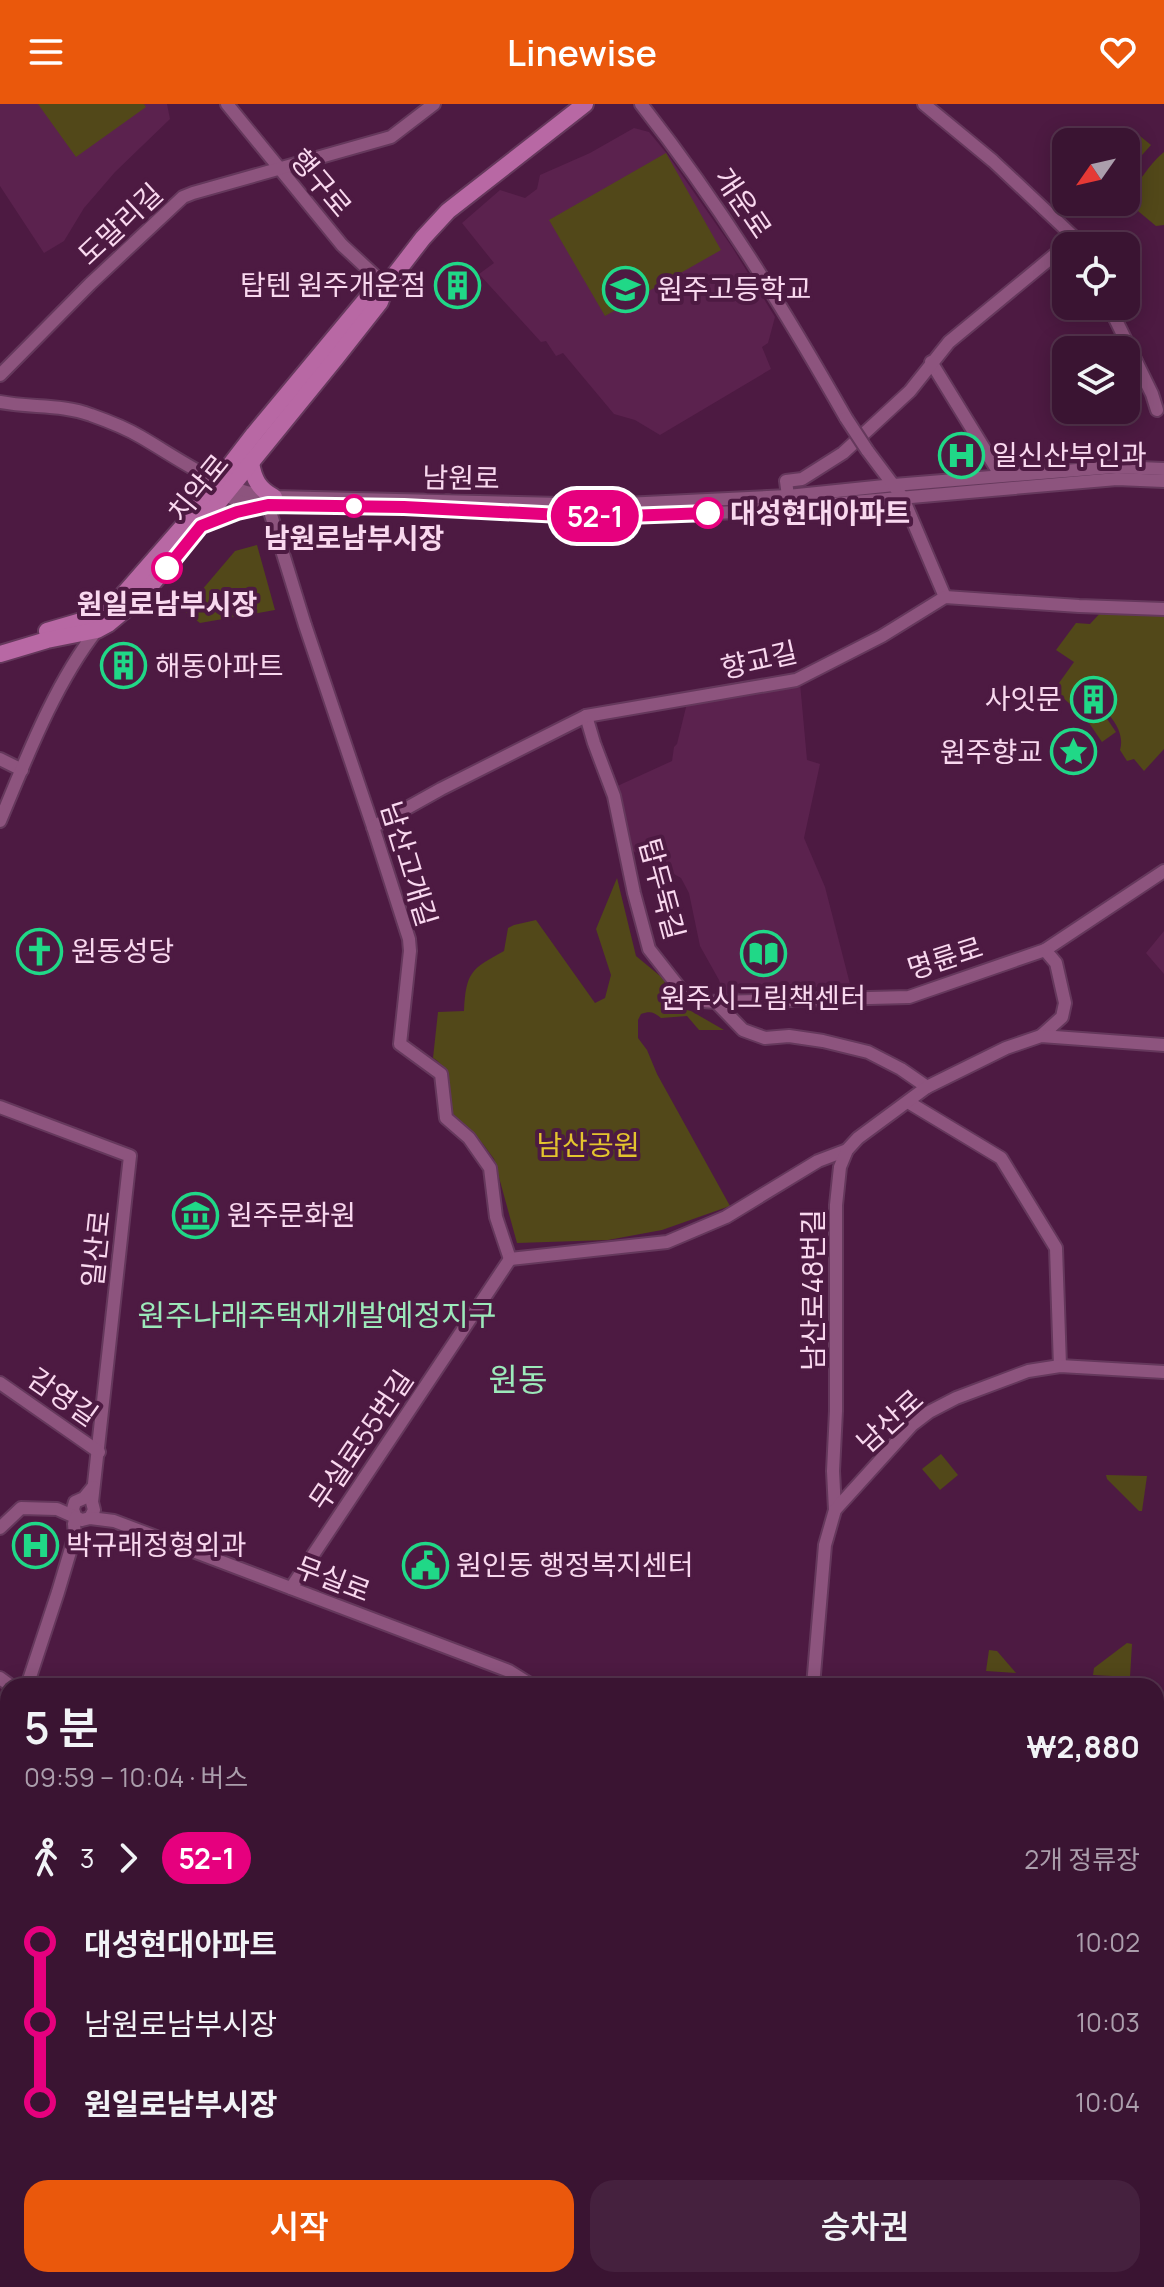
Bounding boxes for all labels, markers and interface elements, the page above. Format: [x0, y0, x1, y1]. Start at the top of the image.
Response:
text: Linewise [507, 28, 657, 77]
icon: menu [24, 30, 68, 74]
icon: heart [1096, 30, 1140, 74]
north arrow [1052, 128, 1140, 216]
map controls [1052, 128, 1140, 424]
street label: 행구로 [282, 141, 361, 224]
street label: 개운로 [706, 160, 781, 245]
street label: 도말리길 [69, 174, 170, 272]
button: locate [1052, 232, 1140, 320]
building icon: 탑텐 원주개운점 [433, 261, 481, 309]
place label: 탑텐 원주개운점 [240, 265, 426, 303]
school or university icon: 원주고등학교 [602, 265, 650, 313]
place label: 원주고등학교 [657, 269, 812, 307]
button: layers [1052, 336, 1140, 424]
hospital icon: 일신산부인과 [937, 431, 985, 479]
place label: 일신산부인과 [992, 435, 1147, 473]
street label: 치악로 [158, 445, 236, 529]
street label: 남원로 [422, 457, 500, 497]
line badge: 52-1 [539, 490, 651, 542]
place label: 대성현대아파트 [730, 493, 910, 531]
marker: 남원로남부시장 [343, 495, 365, 517]
text: 52-1 [567, 497, 623, 535]
marker: 대성현대아파트 [693, 498, 723, 528]
place label: 남원로남부시장 [264, 518, 444, 556]
marker: 원일로남부시장 [152, 553, 182, 583]
place label: 원일로남부시장 [77, 584, 257, 622]
street label: 향교길 [717, 632, 801, 686]
building icon: 해동아파트 [100, 642, 148, 690]
place label: 해동아파트 [155, 646, 284, 684]
building icon: 사잇문 [1069, 675, 1117, 723]
place label: 사잇문 [985, 679, 1062, 717]
place icon: 원주향교 [1050, 728, 1098, 776]
place label: 원주향교 [940, 732, 1043, 770]
street label: 남산고개길 [373, 797, 447, 931]
street label: 탑두둑길 [631, 834, 695, 943]
church icon: 원동성당 [16, 927, 64, 975]
street label: 명륜로 [902, 927, 987, 987]
library icon: 원주시그림책센터 [739, 930, 787, 978]
place label: 원동성당 [71, 931, 174, 969]
place label: 원주시그림책센터 [660, 978, 866, 1016]
park label: 남산공원 [536, 1125, 640, 1163]
museum icon: 원주문화원 [172, 1191, 220, 1239]
place label: 원주문화원 [227, 1195, 356, 1233]
street label: 일산로 [72, 1208, 118, 1289]
street label: 남산로48번길 [793, 1209, 831, 1371]
district label: 원주나래주택재개발예정지구 [138, 1294, 496, 1335]
district label: 원동 [489, 1357, 547, 1401]
street label: 감영길 [21, 1358, 106, 1434]
street label: 무실로55번길 [299, 1362, 421, 1517]
street label: 남산로 [848, 1380, 931, 1460]
hospital icon: 박규래정형외과 [11, 1521, 59, 1569]
place label: 박규래정형외과 [66, 1525, 246, 1563]
public building icon: 원인동 행정복지센터 [401, 1541, 449, 1589]
place label: 원인동 행정복지센터 [456, 1545, 693, 1583]
street label: 무실로 [290, 1546, 376, 1610]
text: 5 분 [24, 1697, 99, 1757]
text: ₩2,880 [1026, 1726, 1140, 1767]
text: 09:59 – 10:04 · 버스 [24, 1759, 248, 1795]
icon: walk [24, 1836, 68, 1880]
icon: forward [106, 1836, 150, 1880]
text: 52-1 [178, 1839, 235, 1877]
text: 3 [80, 1840, 94, 1876]
text: 2개 정류장 [1024, 1841, 1140, 1877]
text: 대성현대아파트 [84, 1923, 277, 1964]
text: 10:02 [1076, 1924, 1140, 1960]
text: 남원로남부시장 [84, 2003, 277, 2044]
text: 10:03 [1076, 2004, 1140, 2040]
text: 원일로남부시장 [84, 2083, 277, 2124]
text: 10:04 [1075, 2084, 1140, 2120]
button: 시작 [24, 2180, 574, 2272]
button: 승차권 [590, 2180, 1140, 2272]

